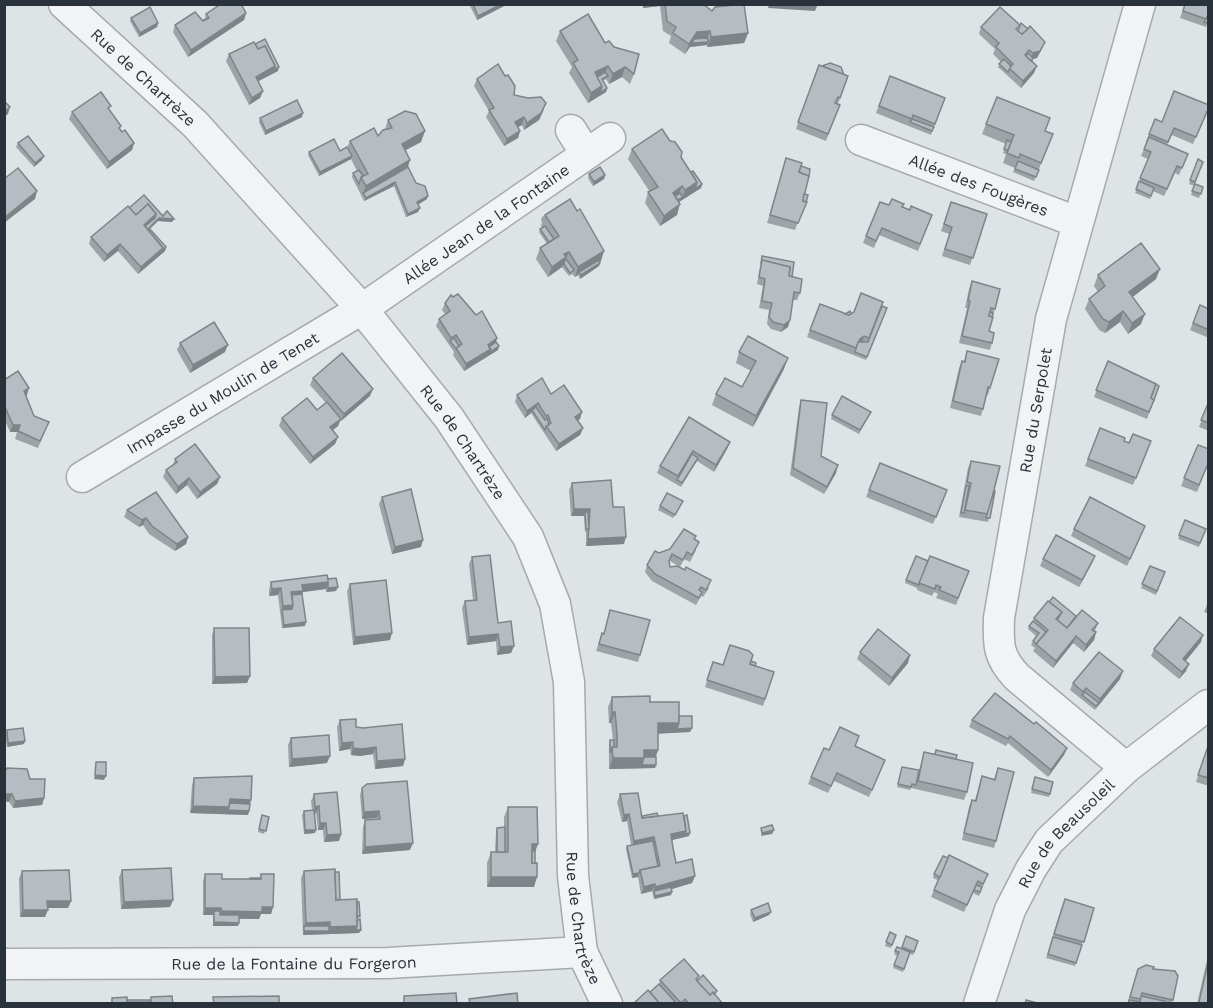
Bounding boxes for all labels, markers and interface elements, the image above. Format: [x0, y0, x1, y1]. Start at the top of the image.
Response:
street label: Rue de Chartrèze [87, 24, 200, 130]
street label: Allée des Fougères [906, 150, 1051, 220]
street label: Allée Jean de la Fontaine [399, 160, 573, 288]
street label: Impasse du Moulin de Tenet [123, 328, 322, 458]
street label: Rue du Serpolet [1015, 346, 1055, 474]
street label: Rue de Chartrèze [417, 381, 510, 503]
street label: Rue de Beausoleil [1013, 774, 1118, 891]
street label: Rue de Chartrèze [563, 851, 606, 987]
street label: Rue de la Fontaine du Forgeron [171, 952, 417, 973]

